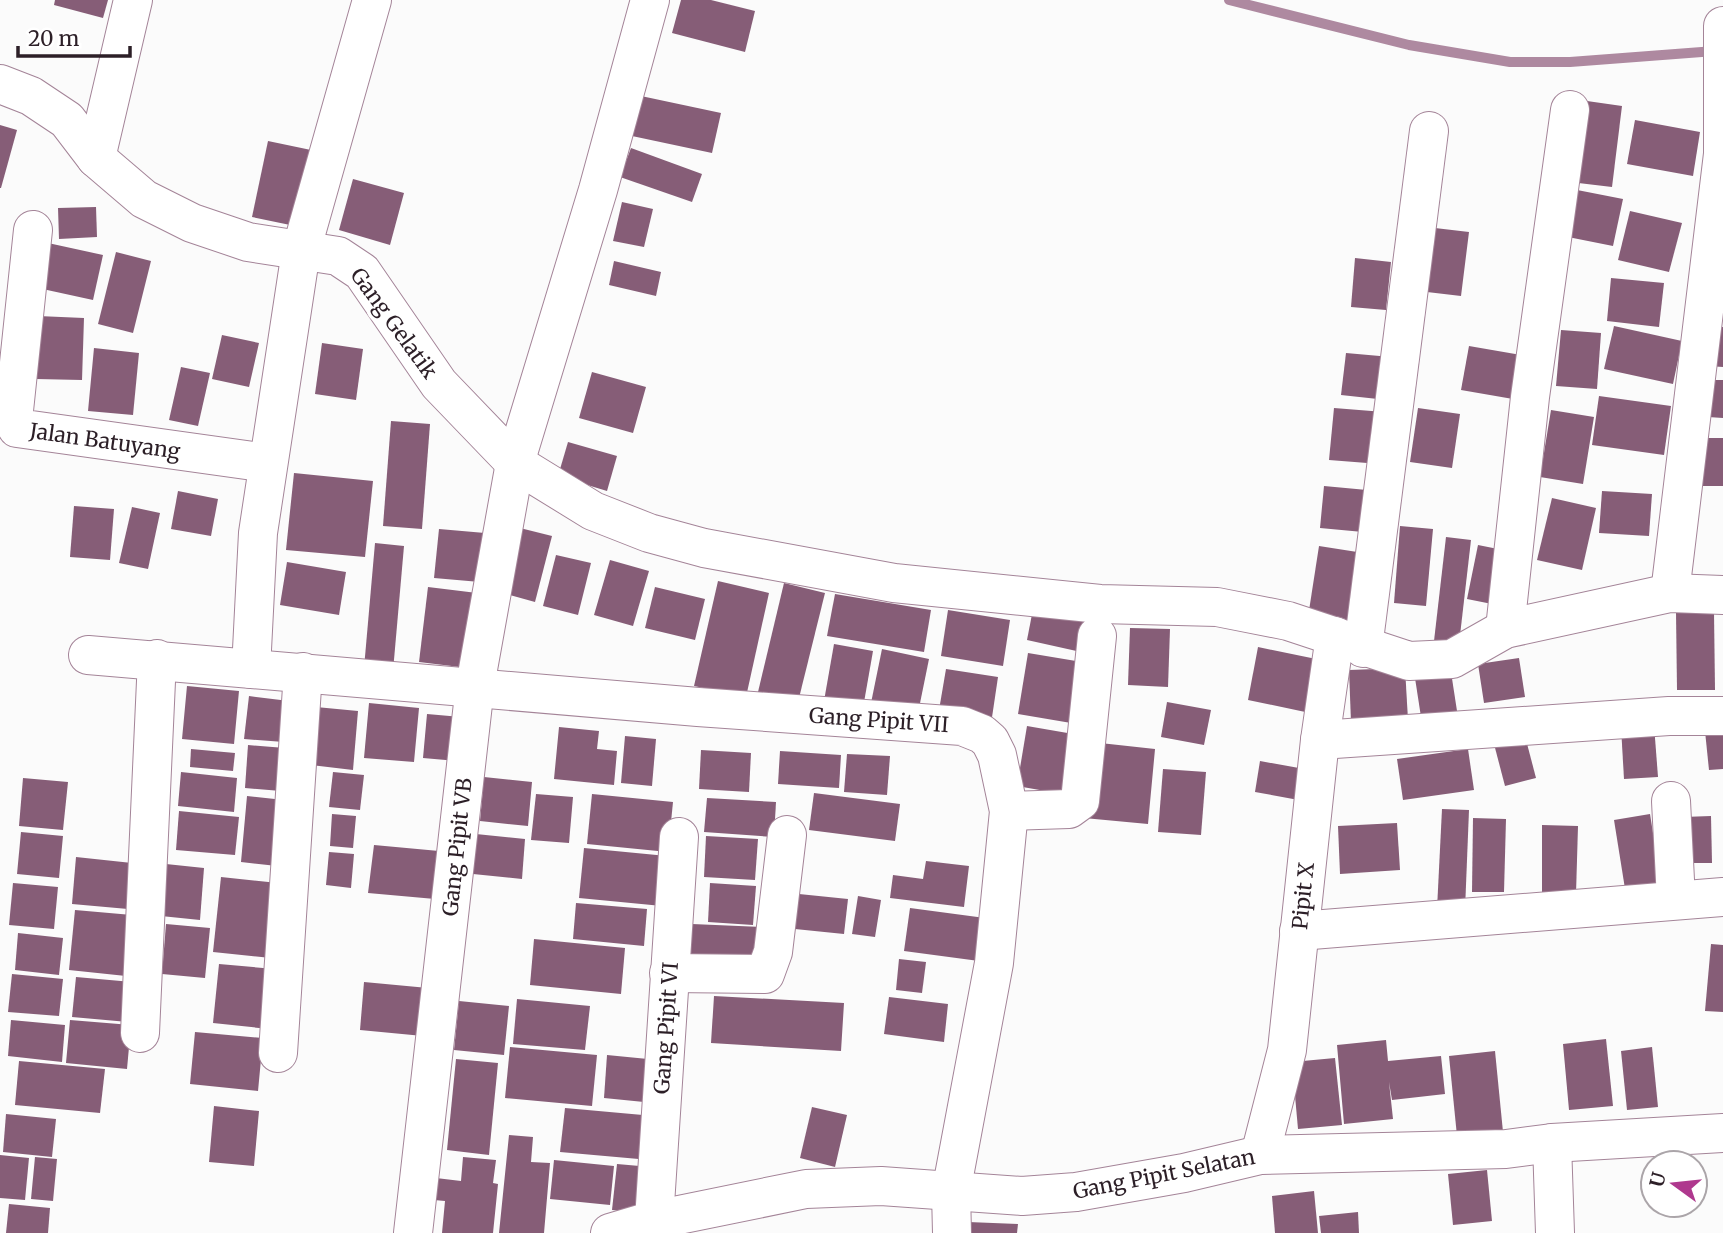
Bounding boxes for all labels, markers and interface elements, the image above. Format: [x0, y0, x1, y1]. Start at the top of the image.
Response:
scale bar [18, 14, 130, 58]
text: 20 m [28, 25, 80, 52]
street label: Gang Gelatik [345, 262, 444, 384]
street label: Jalan Batuyang [27, 417, 182, 465]
street label: Gang Pipit VII [808, 702, 950, 738]
street label: Gang Pipit VB [436, 777, 478, 917]
street label: Pipit X [1286, 861, 1320, 931]
street label: Gang Pipit VI [648, 961, 684, 1095]
street label: Gang Pipit Selatan [1071, 1143, 1257, 1205]
north arrow [1639, 1149, 1709, 1219]
text: U [1644, 1170, 1671, 1190]

